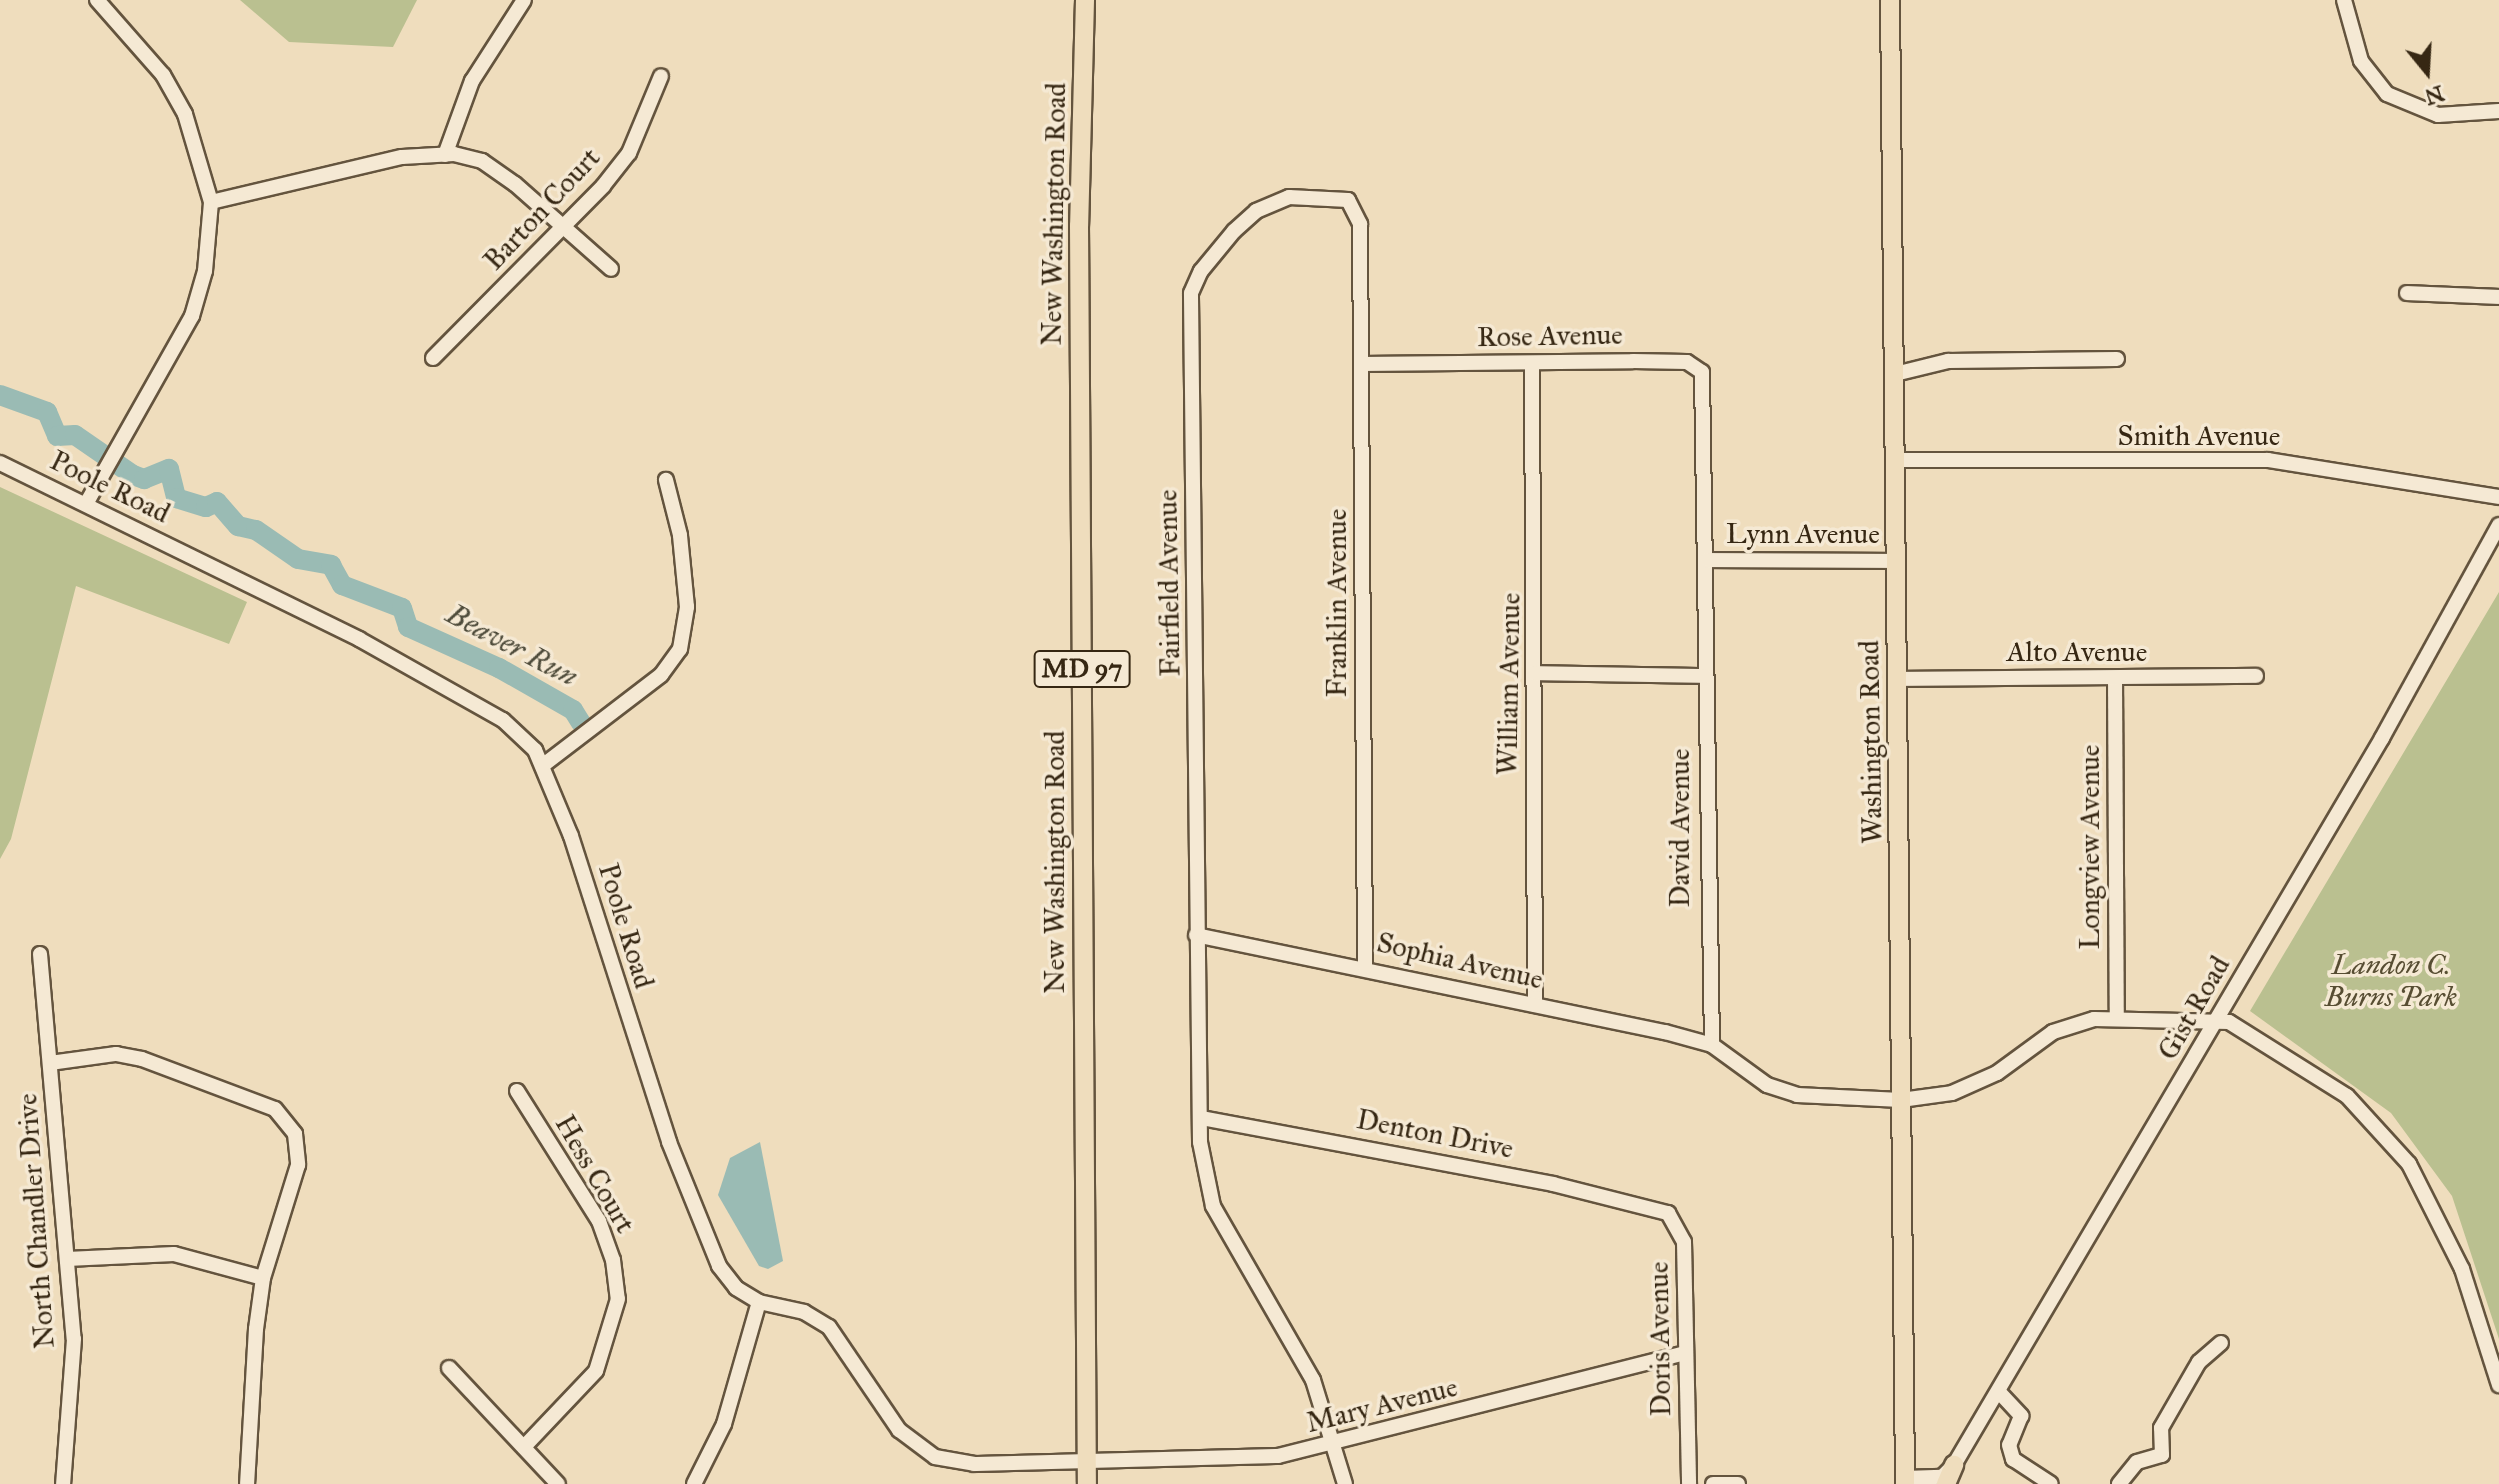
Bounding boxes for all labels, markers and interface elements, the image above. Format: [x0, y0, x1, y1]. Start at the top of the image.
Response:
north arrow [2387, 32, 2467, 112]
text: N [2422, 80, 2448, 111]
street label: New Washington Road [1035, 82, 1073, 346]
street label: Barton Court [477, 141, 607, 277]
street label: Rose Avenue [1477, 318, 1623, 354]
street label: Smith Avenue [2118, 419, 2280, 453]
street label: Poole Road [45, 444, 175, 530]
street label: Fairfield Avenue [1151, 489, 1187, 677]
street label: Franklin Avenue [1320, 509, 1354, 697]
street label: Lynn Avenue [1726, 517, 1880, 551]
street label: William Avenue [1491, 592, 1527, 776]
water label: Beaver Run [440, 596, 584, 694]
street label: Alto Avenue [2007, 635, 2147, 669]
street label: Washington Road [1852, 640, 1890, 844]
road number: MD 97 [1032, 647, 1132, 691]
street label: New Washington Road [1038, 730, 1072, 994]
street label: Longview Avenue [2073, 745, 2107, 949]
street label: David Avenue [1663, 749, 1697, 907]
street label: Poole Road [591, 860, 661, 992]
street label: Sophia Avenue [1374, 926, 1546, 996]
park label: Landon C. Burns Park [2325, 948, 2457, 1014]
street label: Gist Road [2151, 950, 2237, 1066]
street label: North Chandler Drive [10, 1092, 62, 1350]
street label: Denton Drive [1354, 1102, 1516, 1166]
street label: Hess Court [548, 1109, 642, 1239]
street label: Doris Avenue [1642, 1261, 1678, 1417]
street label: Mary Avenue [1303, 1370, 1461, 1440]

